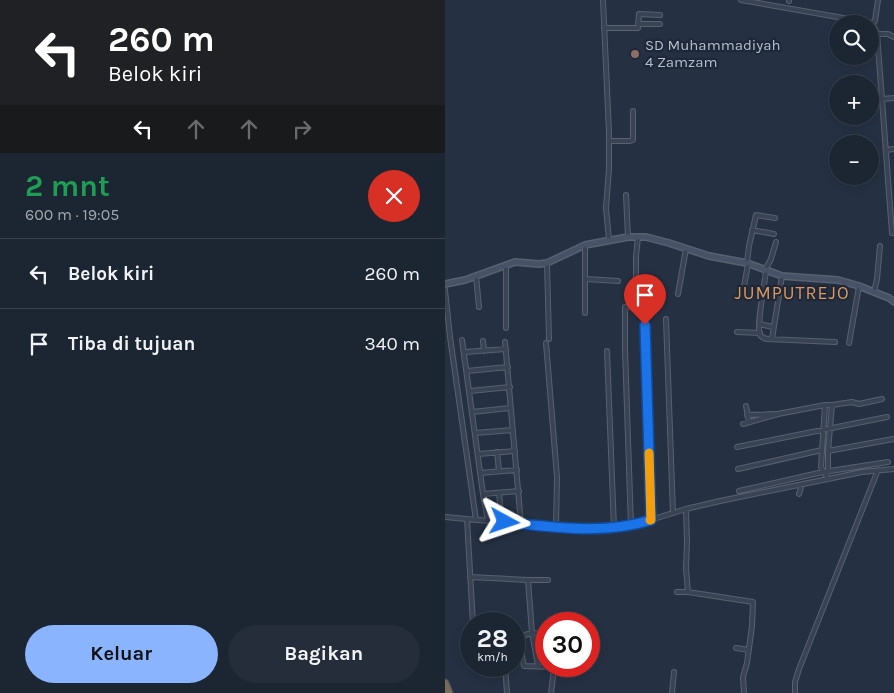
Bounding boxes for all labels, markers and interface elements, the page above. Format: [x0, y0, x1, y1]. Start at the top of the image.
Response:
map controls [829, 15, 879, 185]
button: search [829, 15, 879, 65]
text: 260 m [108, 19, 215, 60]
icon: left [25, 20, 90, 85]
place label: SD Muhammadiyah 4 Zamzam [645, 36, 781, 71]
marker: SD Muhammadiyah 4 Zamzam [629, 48, 641, 60]
text: Belok kiri [108, 61, 202, 87]
button: + [829, 75, 879, 125]
icon: left [129, 115, 157, 143]
icon: ahead [182, 115, 210, 143]
icon: ahead [235, 115, 263, 143]
icon: right [288, 115, 316, 143]
button: − [829, 135, 879, 185]
text: 2 mnt [25, 168, 110, 204]
button: close [368, 170, 420, 222]
text: 600 m · 19:05 [25, 205, 119, 224]
icon: left [25, 260, 53, 288]
text: Belok kiri [68, 263, 154, 285]
text: 260 m [365, 263, 420, 285]
pin [624, 274, 666, 325]
icon: arrive [631, 281, 659, 309]
district label: JUMPUTREJO [734, 282, 850, 304]
icon: arrive [25, 330, 53, 358]
text: Tiba di tujuan [68, 333, 195, 355]
text: 340 m [365, 333, 420, 355]
position arrow [478, 495, 530, 547]
speed limit sign: 30 [535, 612, 600, 677]
text: 28 [477, 624, 508, 653]
button: Keluar [25, 625, 218, 683]
button: Bagikan [228, 625, 420, 683]
text: km/h [477, 650, 508, 664]

